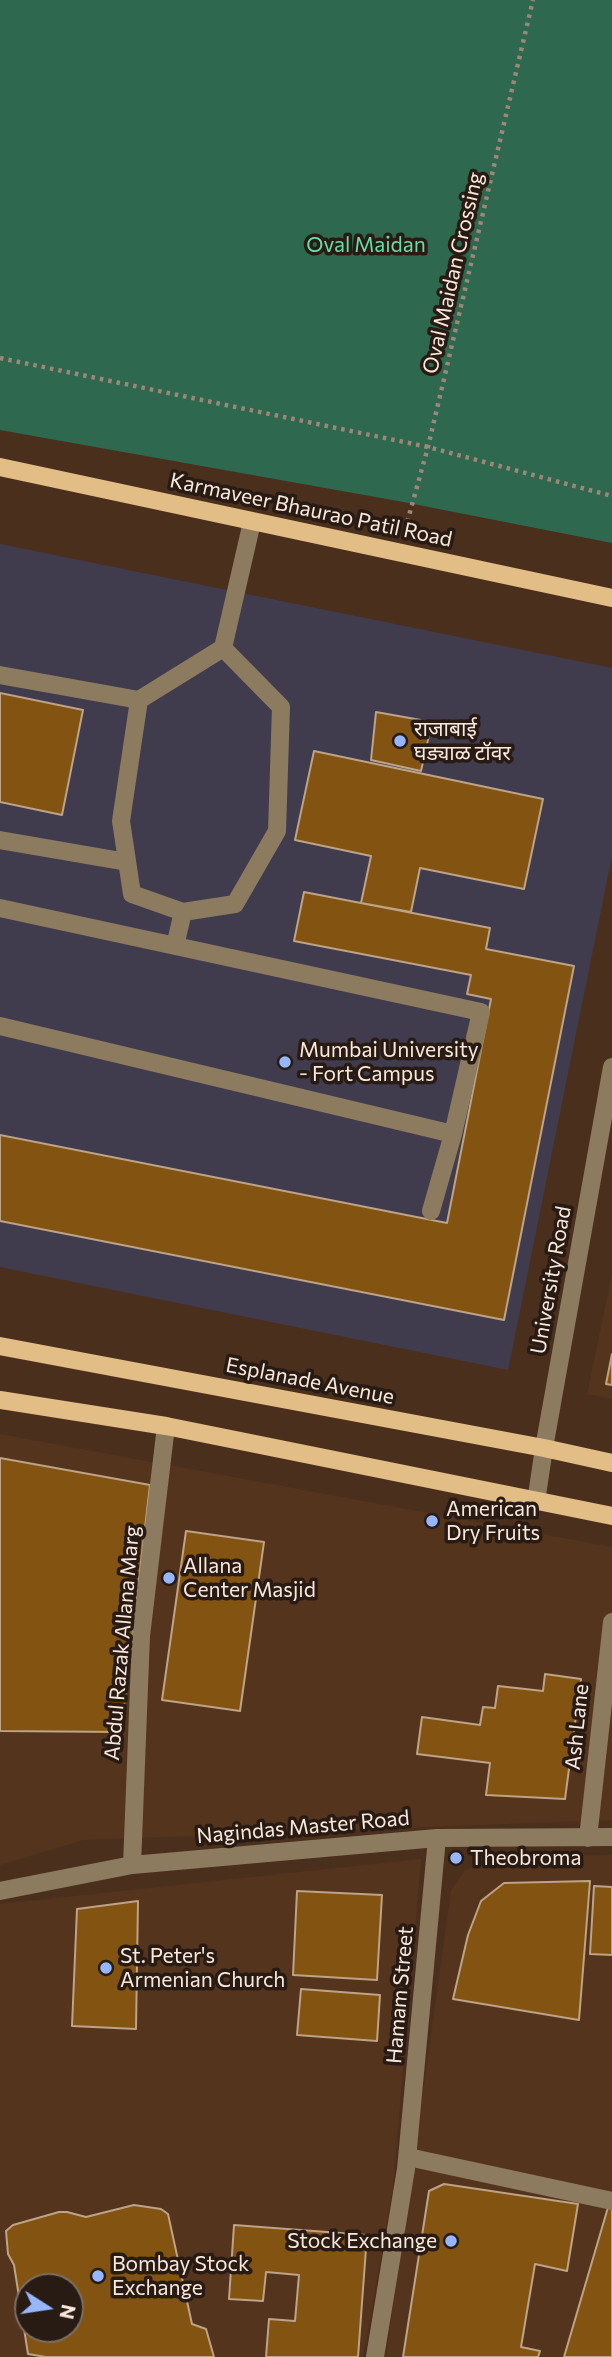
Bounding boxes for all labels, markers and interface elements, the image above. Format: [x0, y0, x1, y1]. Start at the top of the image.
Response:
street label: Oval Maidan Crossing [418, 170, 488, 376]
park label: Oval Maidan [306, 232, 426, 258]
street label: Karmaveer Bhaurao Patil Road [167, 468, 455, 552]
place label: राजाबाई घड्याळ टॉवर [414, 716, 511, 766]
marker: राजाबाई घड्याळ टॉवर [392, 733, 408, 749]
place label: Mumbai University - Fort Campus [299, 1037, 479, 1087]
marker: Mumbai University - Fort Campus [277, 1054, 293, 1070]
street label: University Road [526, 1204, 576, 1356]
street label: Esplanade Avenue [224, 1352, 396, 1410]
place label: American Dry Fruits [446, 1496, 540, 1546]
marker: American Dry Fruits [424, 1513, 440, 1529]
street label: Abdul Razak Allana Marg [99, 1524, 145, 1762]
place label: Allana Center Masjid [183, 1553, 316, 1603]
marker: Allana Center Masjid [161, 1570, 177, 1586]
street label: Ash Lane [560, 1683, 594, 1771]
street label: Nagindas Master Road [195, 1805, 411, 1849]
place label: Theobroma [470, 1845, 581, 1871]
marker: Theobroma [448, 1850, 464, 1866]
street label: Hamam Street [381, 1925, 419, 2065]
place label: St. Peter's Armenian Church [120, 1943, 285, 1993]
marker: St. Peter's Armenian Church [98, 1960, 114, 1976]
place label: Stock Exchange [287, 2228, 437, 2254]
marker: Stock Exchange [443, 2233, 459, 2249]
place label: Bombay Stock Exchange [112, 2251, 249, 2301]
marker: Bombay Stock Exchange [90, 2268, 106, 2284]
north arrow [14, 2273, 84, 2343]
text: N [55, 2303, 81, 2321]

